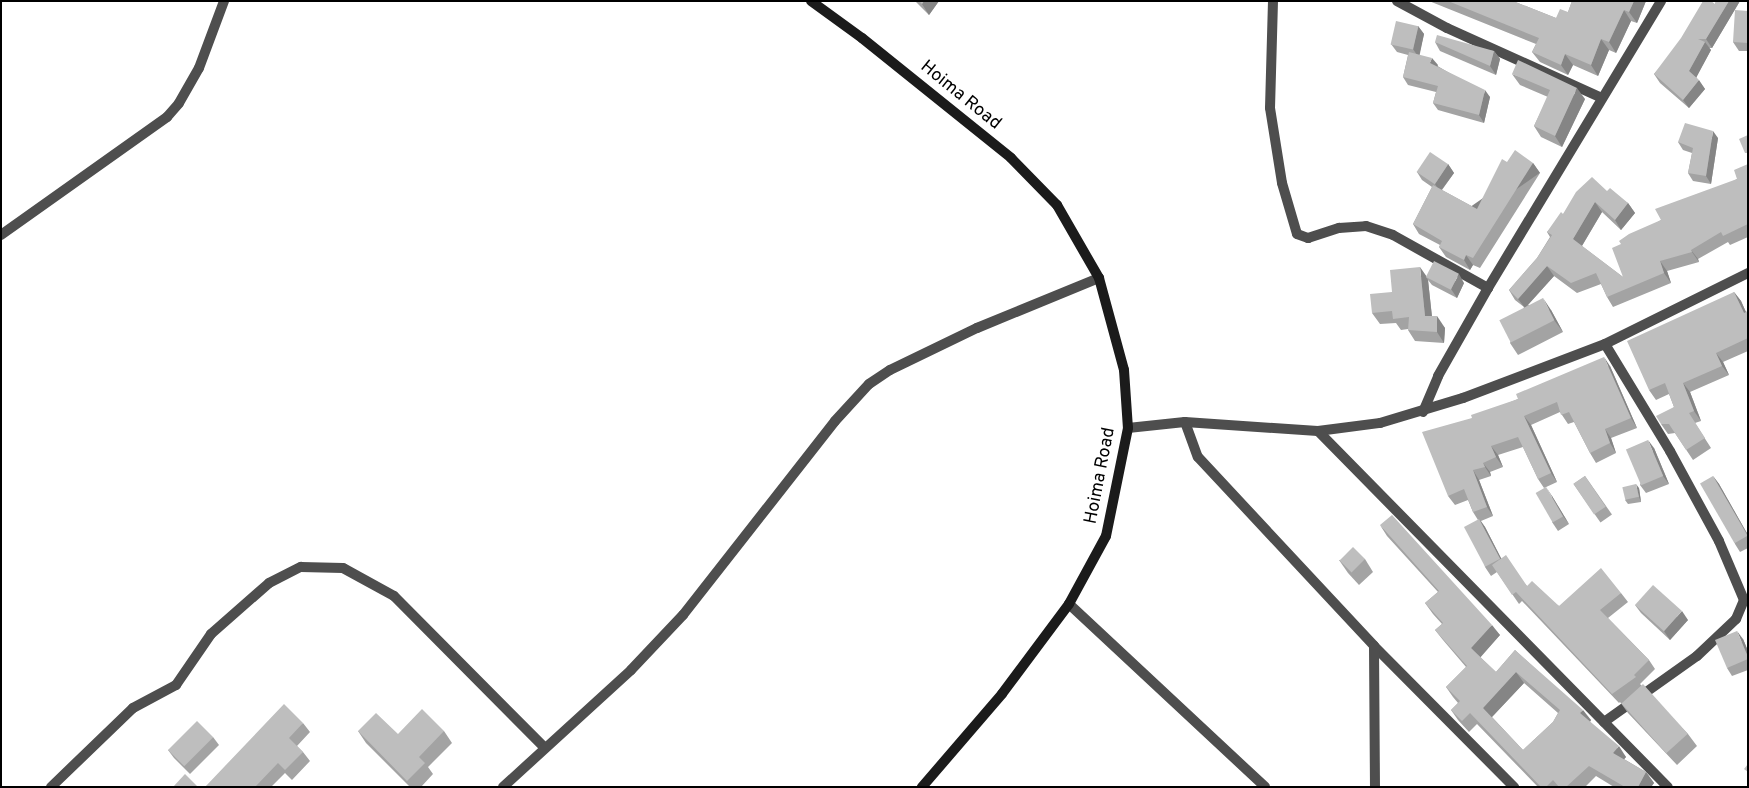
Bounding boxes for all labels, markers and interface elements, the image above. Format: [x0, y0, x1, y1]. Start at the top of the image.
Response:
street label: Hoima Road [915, 57, 1005, 135]
street label: Hoima Road [1081, 426, 1121, 526]

